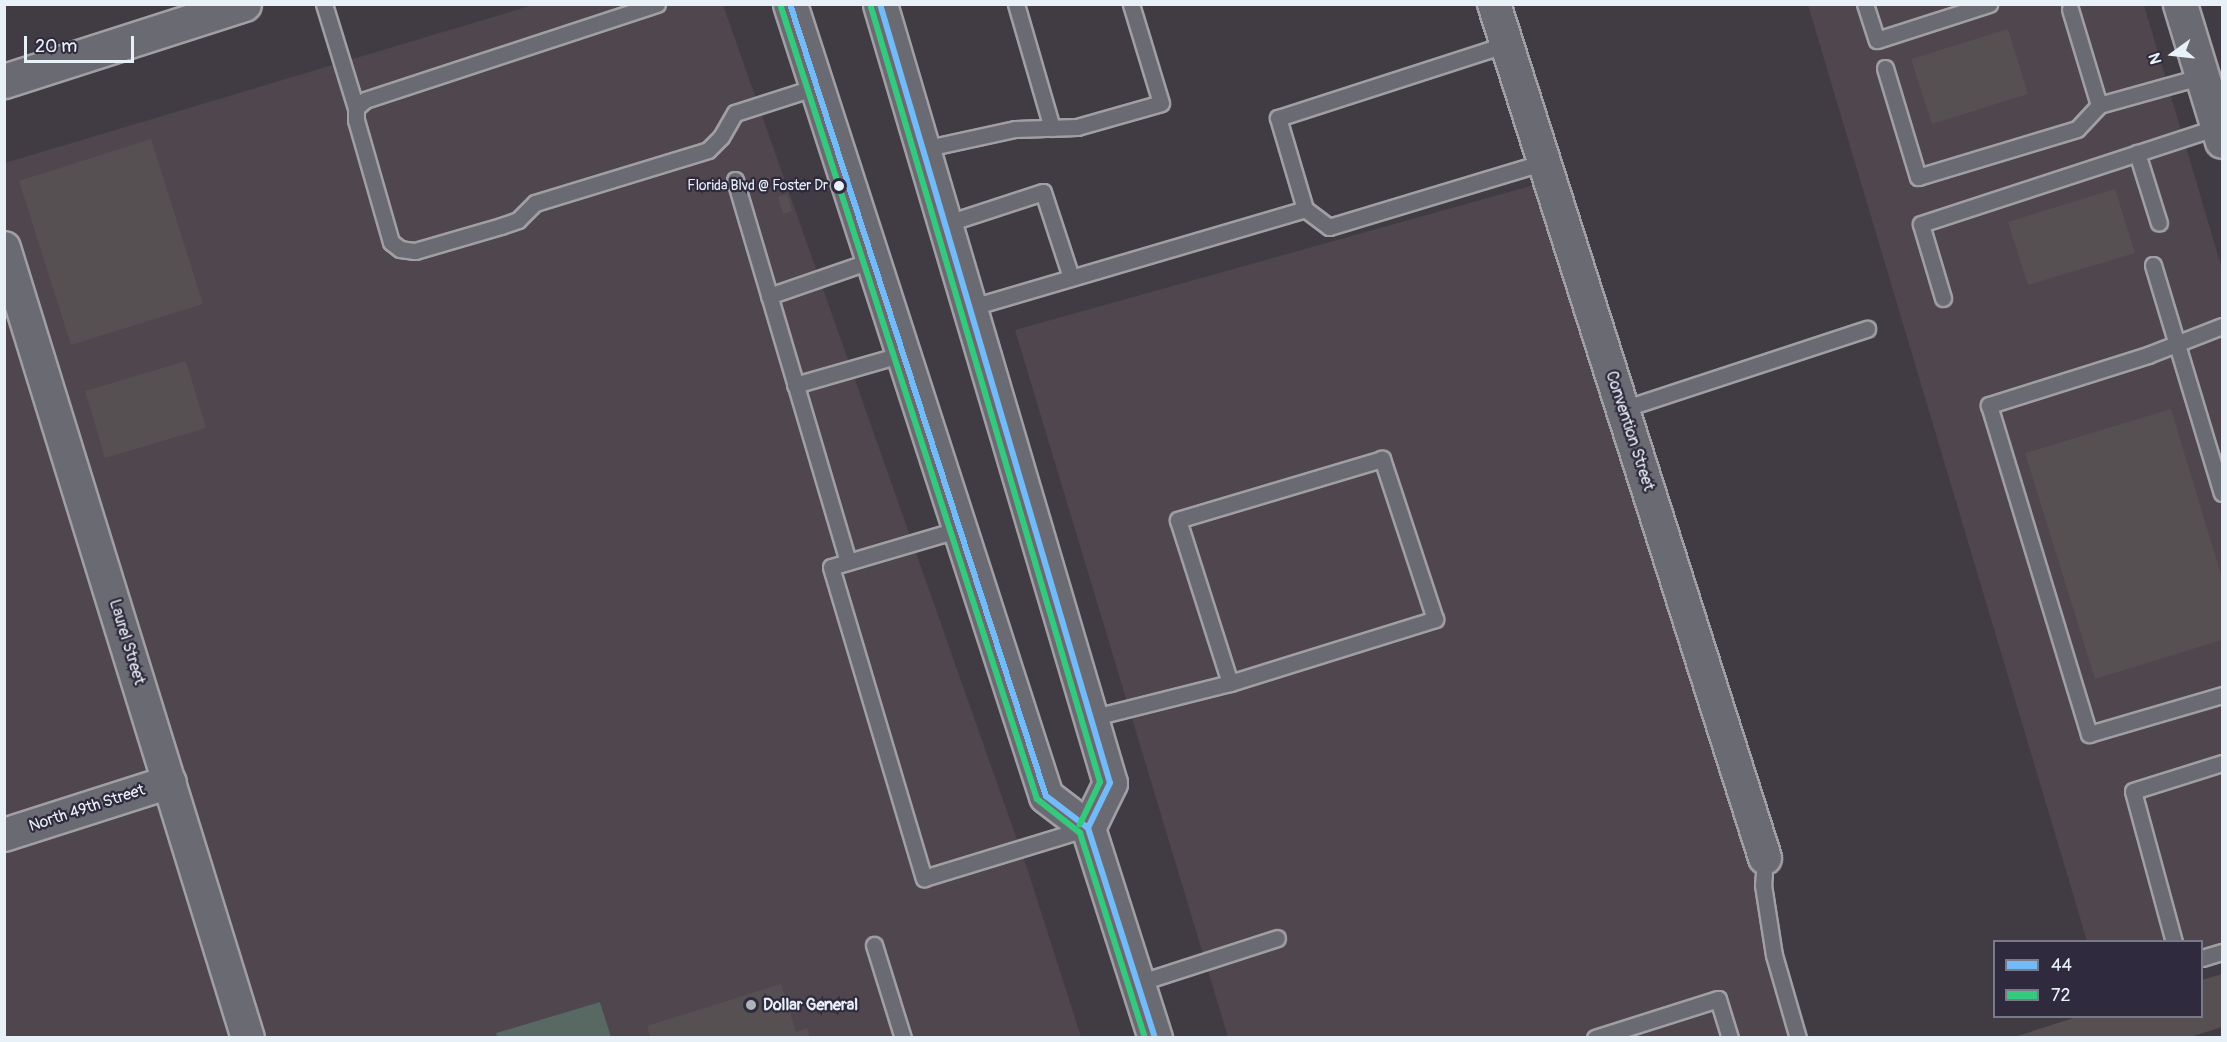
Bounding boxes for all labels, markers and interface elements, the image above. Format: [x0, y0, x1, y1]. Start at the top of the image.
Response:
scale bar [27, 24, 136, 62]
north arrow [2143, 24, 2203, 84]
text: 20 m [35, 35, 77, 58]
text: N [2145, 51, 2167, 66]
place label: Florida Blvd @ Foster Dr [687, 178, 828, 194]
marker: Florida Blvd @ Foster Dr [833, 180, 845, 192]
street label: Convention Street [1602, 369, 1658, 493]
street label: Laurel Street [105, 597, 149, 687]
street label: North 49th Street [27, 780, 147, 836]
legend [1993, 940, 2203, 1018]
text: 44 [2051, 954, 2072, 977]
text: 72 [2051, 984, 2071, 1007]
place label: Dollar General [763, 995, 858, 1015]
marker: Dollar General [744, 998, 758, 1012]

